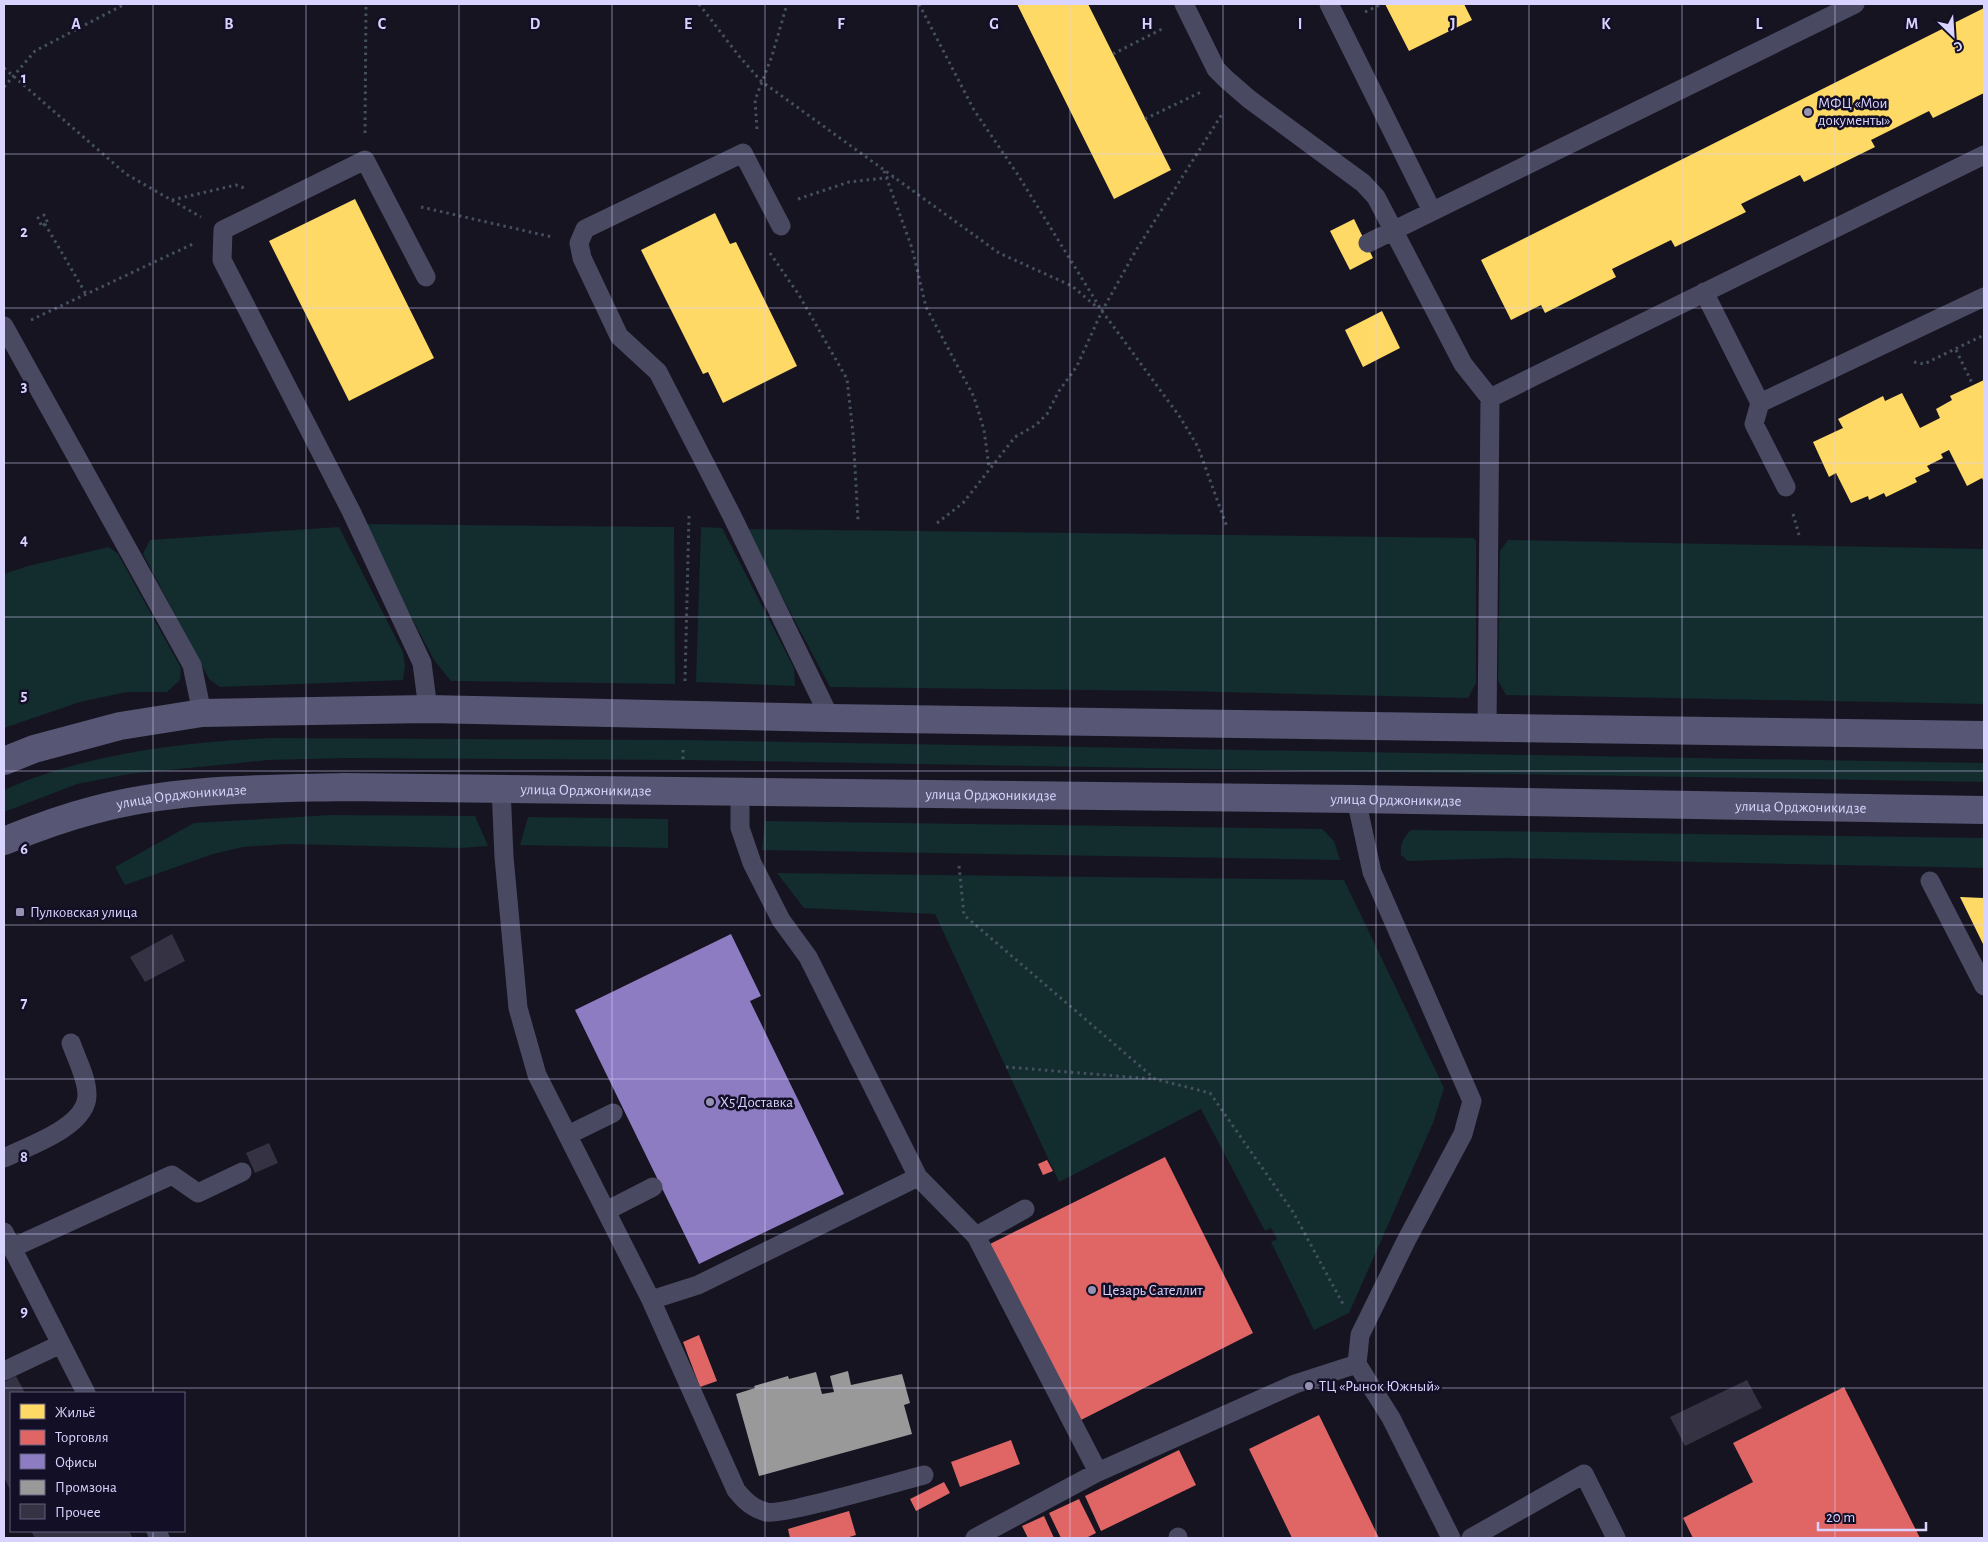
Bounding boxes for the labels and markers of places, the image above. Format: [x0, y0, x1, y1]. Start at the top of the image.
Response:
place label: МФЦ «Мои документы» [1818, 96, 1891, 128]
marker: МФЦ «Мои документы» [1802, 106, 1814, 118]
place label: Пулковская улица [30, 905, 138, 920]
marker: Пулковская улица [14, 906, 26, 918]
place label: X5 Доставка [720, 1095, 793, 1110]
marker: X5 Доставка [704, 1096, 716, 1108]
place label: Цезарь Сателлит [1102, 1283, 1203, 1298]
marker: Цезарь Сателлит [1086, 1284, 1098, 1296]
place label: ТЦ «Рынок Южный» [1319, 1379, 1440, 1394]
marker: ТЦ «Рынок Южный» [1303, 1380, 1315, 1392]

